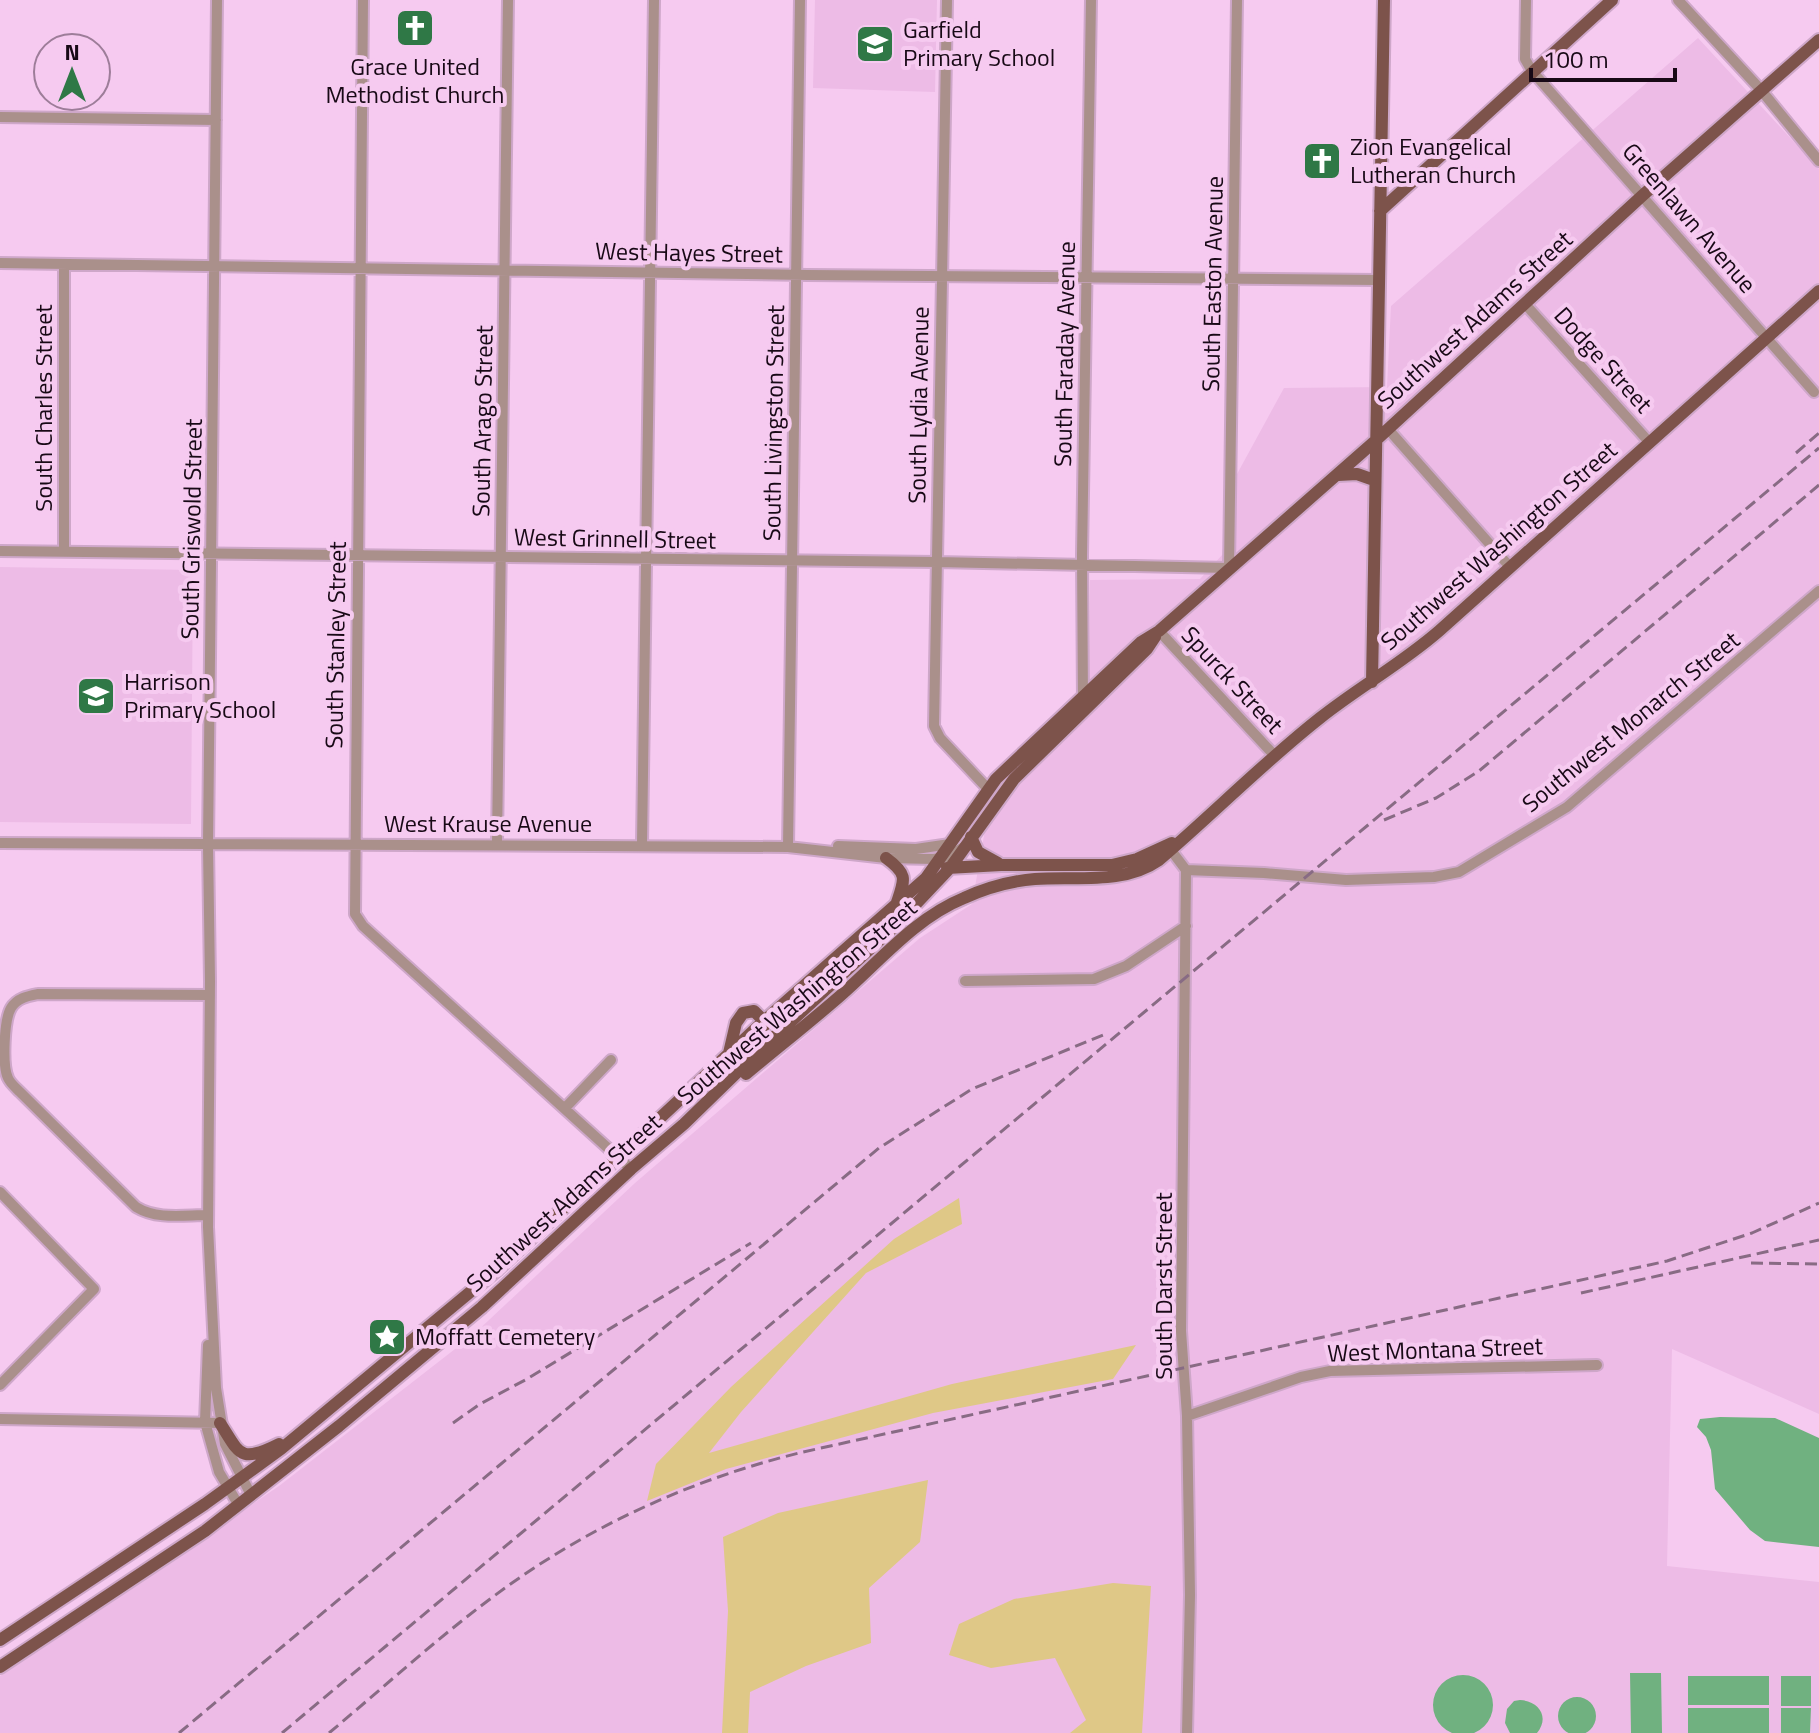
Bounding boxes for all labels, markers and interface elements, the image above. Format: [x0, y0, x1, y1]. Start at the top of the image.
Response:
church icon: Grace United Methodist Church [394, 7, 436, 49]
place label: Garfield Primary School [903, 11, 1055, 75]
school or university icon: Garfield Primary School [854, 23, 896, 65]
north arrow [32, 32, 112, 112]
scale bar [1531, 32, 1675, 82]
text: N [64, 35, 80, 69]
text: 100 m [1543, 41, 1609, 77]
place label: Grace United Methodist Church [326, 48, 505, 112]
place label: Zion Evangelical Lutheran Church [1350, 128, 1516, 192]
street label: Greenlawn Avenue [1614, 134, 1765, 301]
church icon: Zion Evangelical Lutheran Church [1301, 140, 1343, 182]
street label: South Easton Avenue [1192, 176, 1232, 392]
street label: Southwest Adams Street [1369, 221, 1580, 417]
street label: West Hayes Street [595, 232, 784, 272]
street label: South Faraday Avenue [1044, 241, 1084, 467]
street label: Dodge Street [1546, 298, 1662, 421]
street label: South Charles Street [25, 304, 61, 512]
street label: South Livingston Street [753, 304, 793, 541]
street label: South Lydia Avenue [898, 306, 938, 504]
street label: South Arago Street [462, 324, 502, 517]
street label: South Griswold Street [171, 418, 211, 640]
street label: Southwest Washington Street [1372, 432, 1625, 658]
street label: West Grinnell Street [514, 518, 717, 558]
street label: South Stanley Street [315, 540, 355, 749]
street label: Spurck Street [1173, 617, 1293, 742]
street label: Southwest Monarch Street [1514, 622, 1747, 820]
place label: Harrison Primary School [124, 663, 276, 727]
school or university icon: Harrison Primary School [75, 675, 117, 717]
street label: West Krause Avenue [384, 805, 592, 841]
street label: Southwest Washington Street [669, 890, 925, 1113]
street label: Southwest Adams Street [458, 1104, 669, 1300]
street label: South Darst Street [1145, 1192, 1181, 1380]
place icon: Moffatt Cemetery [366, 1316, 408, 1358]
place label: Moffatt Cemetery [415, 1318, 596, 1354]
street label: West Montana Street [1326, 1327, 1544, 1371]

